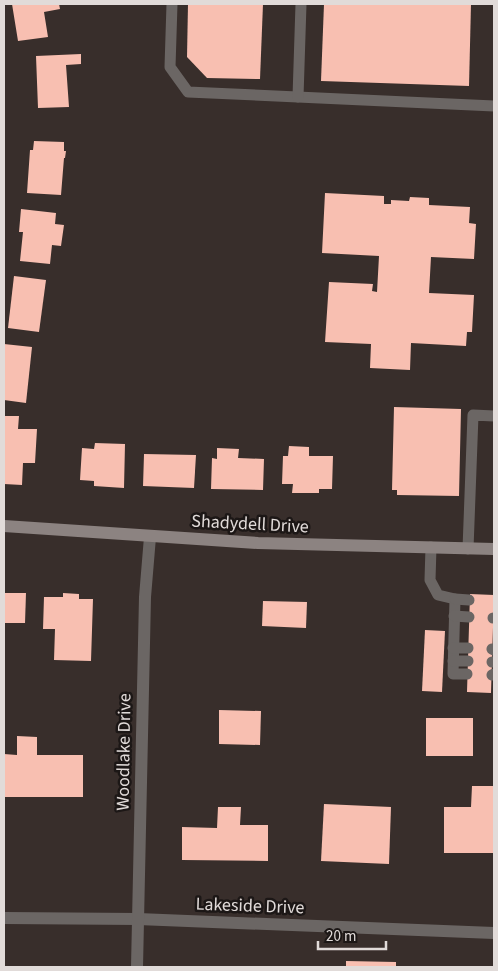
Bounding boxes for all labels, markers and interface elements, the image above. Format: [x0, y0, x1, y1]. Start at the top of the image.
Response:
street label: Shadydell Drive [191, 508, 309, 540]
street label: Woodlake Drive [110, 693, 138, 811]
street label: Lakeside Drive [195, 892, 305, 920]
scale bar [318, 918, 386, 950]
text: 20 m [326, 926, 356, 947]

